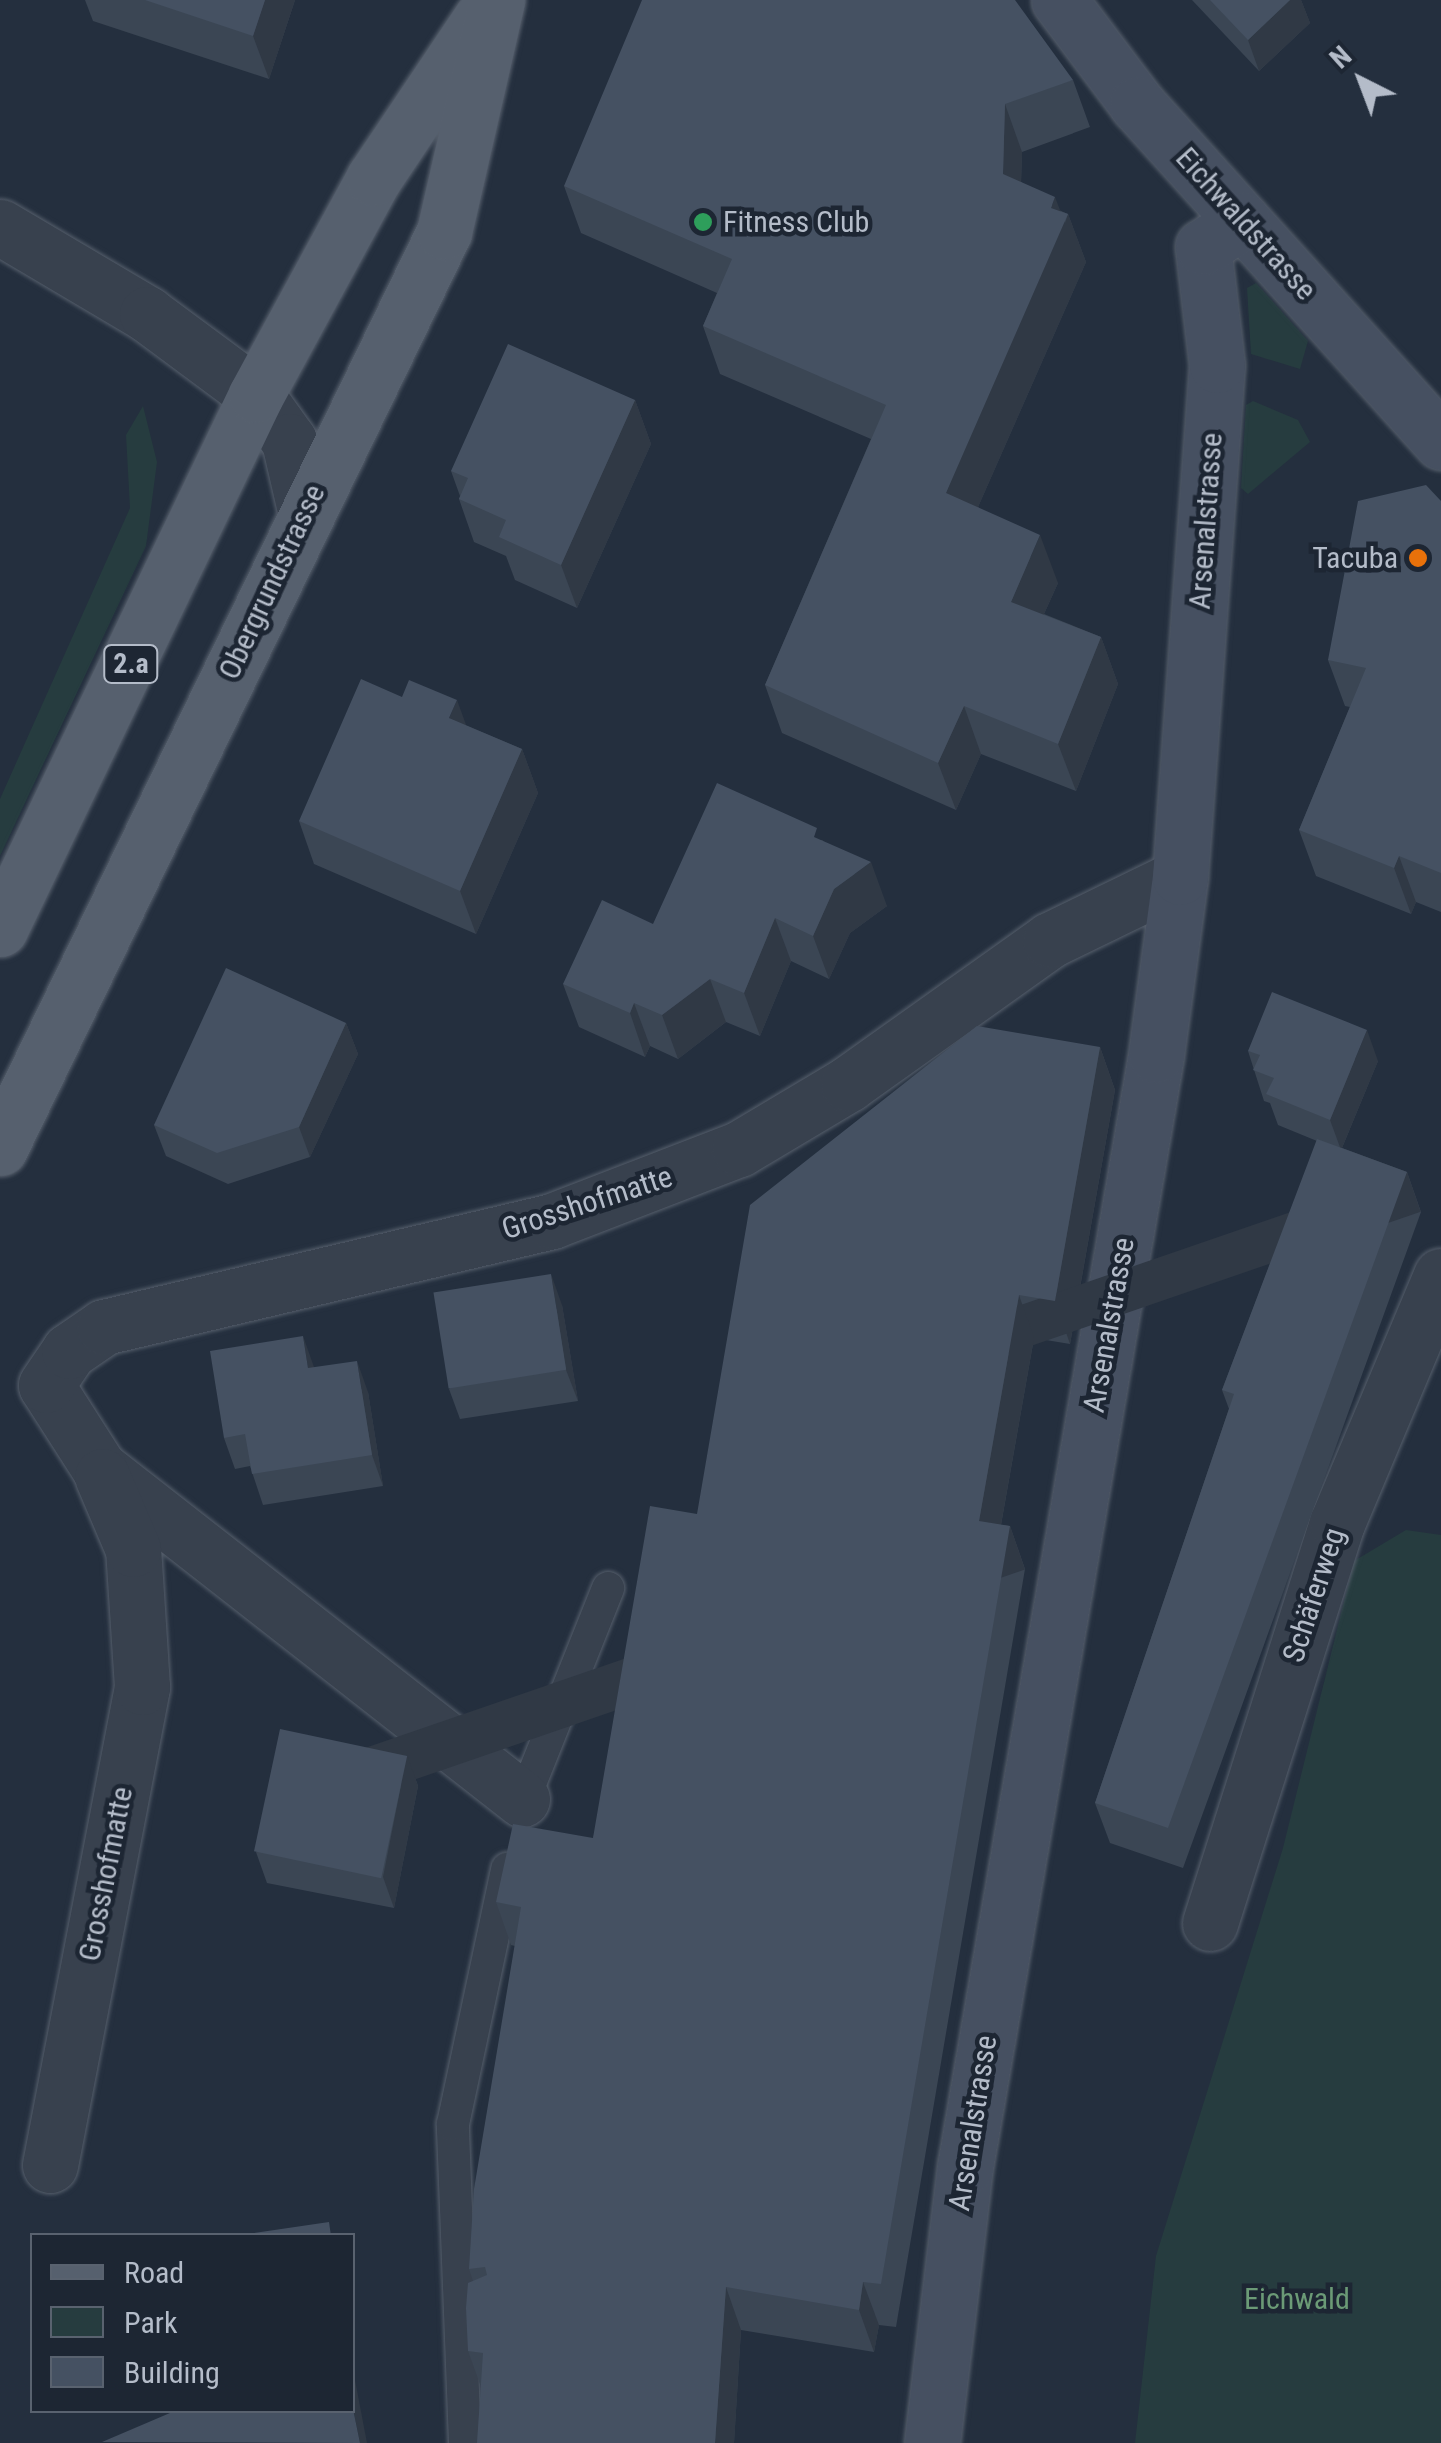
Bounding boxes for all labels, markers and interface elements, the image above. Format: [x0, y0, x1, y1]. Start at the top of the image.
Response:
north arrow [1311, 30, 1411, 130]
text: N [1323, 39, 1358, 75]
street label: Eichwaldstrasse [1168, 140, 1324, 308]
place label: Fitness Club [723, 204, 869, 240]
marker: Fitness Club [692, 211, 714, 233]
street label: Arsenalstrasse [1182, 432, 1230, 610]
street label: Obergrundstrasse [211, 479, 333, 685]
place label: Tacuba [1312, 540, 1398, 576]
marker: Tacuba [1407, 547, 1429, 569]
road number: 2.a [101, 641, 161, 687]
street label: Grosshofmatte [497, 1159, 677, 1247]
street label: Arsenalstrasse [1076, 1235, 1142, 1415]
street label: Schäferweg [1275, 1523, 1353, 1667]
street label: Grosshofmatte [71, 1784, 141, 1964]
street label: Arsenalstrasse [941, 2033, 1005, 2213]
legend [30, 2233, 355, 2413]
text: Road [124, 2255, 184, 2290]
park label: Eichwald [1244, 2281, 1350, 2317]
text: Park [124, 2305, 178, 2340]
text: Building [124, 2355, 220, 2390]

